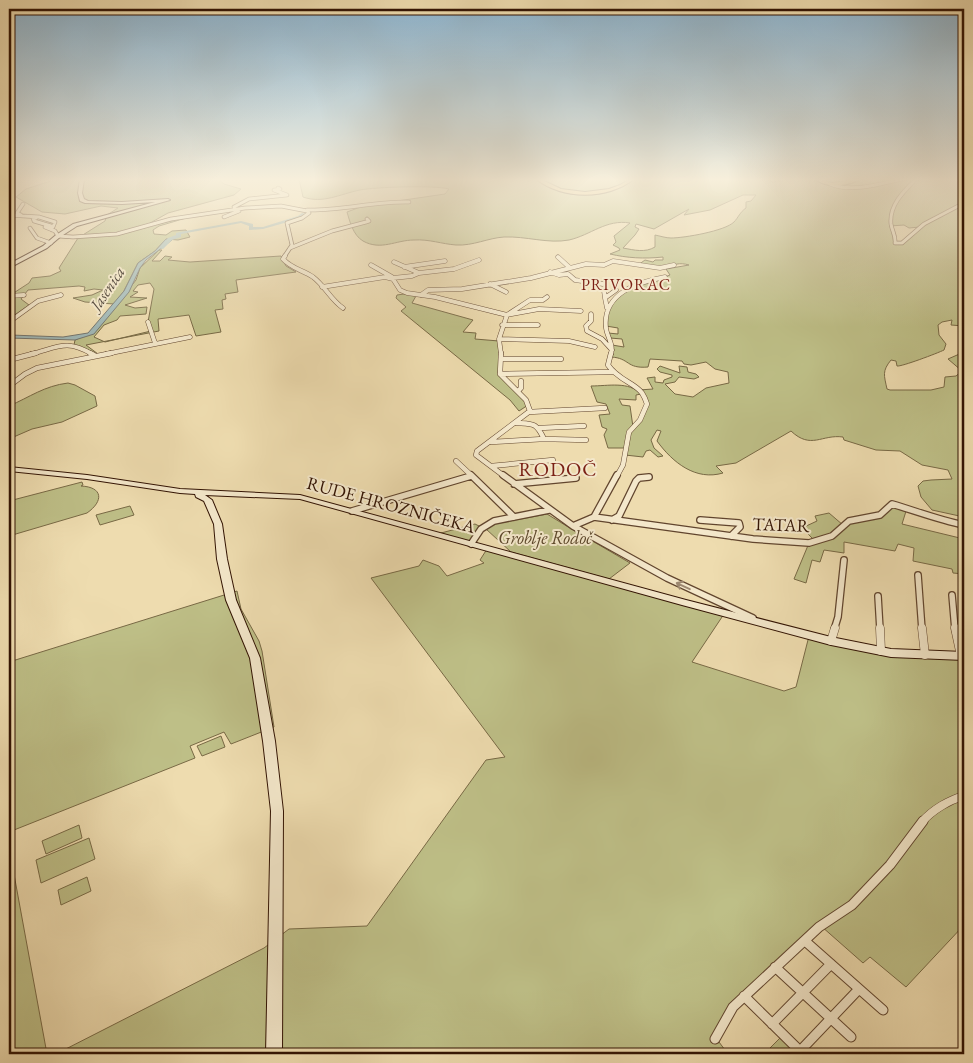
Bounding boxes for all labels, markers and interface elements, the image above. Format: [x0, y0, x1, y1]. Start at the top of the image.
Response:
water label: Jasenica [84, 262, 130, 317]
district label: PRIVORAC [581, 274, 671, 295]
district label: RODOČ [518, 456, 598, 482]
street label: RUDE HROZNIČEKA [304, 471, 478, 538]
street label: TATAR [752, 512, 810, 537]
park label: Groblje Rodoč [498, 526, 594, 550]
one-way arrow [676, 581, 691, 590]

